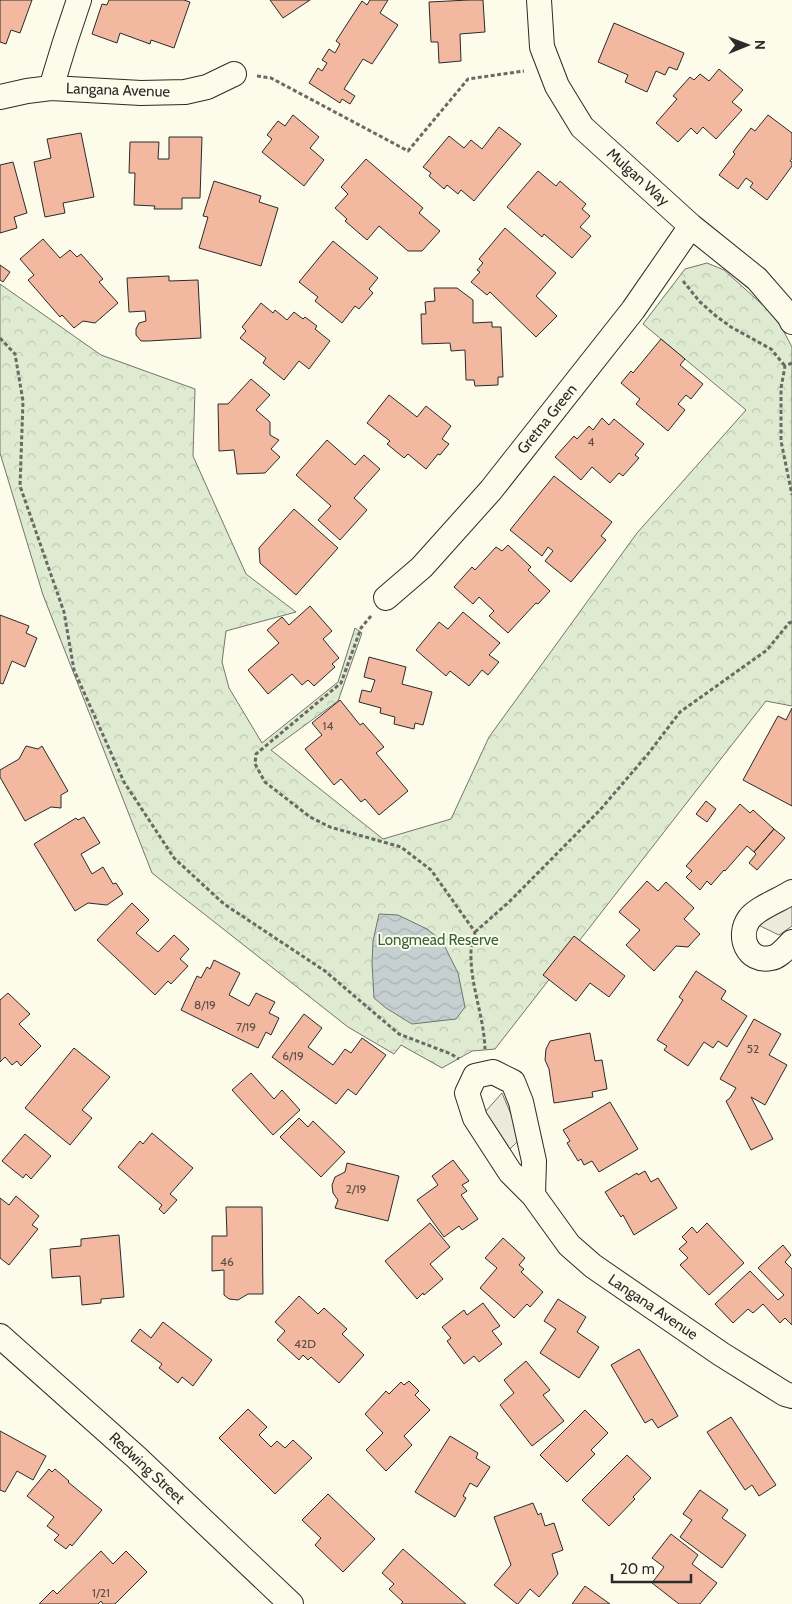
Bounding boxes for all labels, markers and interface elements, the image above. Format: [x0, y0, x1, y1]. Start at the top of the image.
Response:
north arrow [722, 20, 772, 70]
text: N [751, 40, 769, 50]
street label: Langana Avenue [66, 79, 171, 101]
street label: Mulgan Way [603, 144, 673, 210]
street label: Gretna Green [513, 380, 581, 458]
house number: 4 [588, 434, 595, 449]
house number: 14 [323, 718, 333, 733]
park label: Longmead Reserve [377, 931, 499, 949]
house number: 8/19 [194, 997, 216, 1012]
house number: 7/19 [236, 1019, 256, 1034]
house number: 52 [747, 1041, 759, 1056]
house number: 6/19 [282, 1048, 304, 1063]
house number: 2/19 [346, 1181, 367, 1196]
house number: 46 [220, 1254, 234, 1269]
street label: Langana Avenue [605, 1270, 702, 1344]
house number: 42D [294, 1336, 316, 1351]
street label: Redwing Street [106, 1428, 188, 1508]
scale bar [612, 1552, 691, 1584]
text: 20 m [620, 1560, 655, 1578]
house number: 1/21 [92, 1585, 110, 1600]

